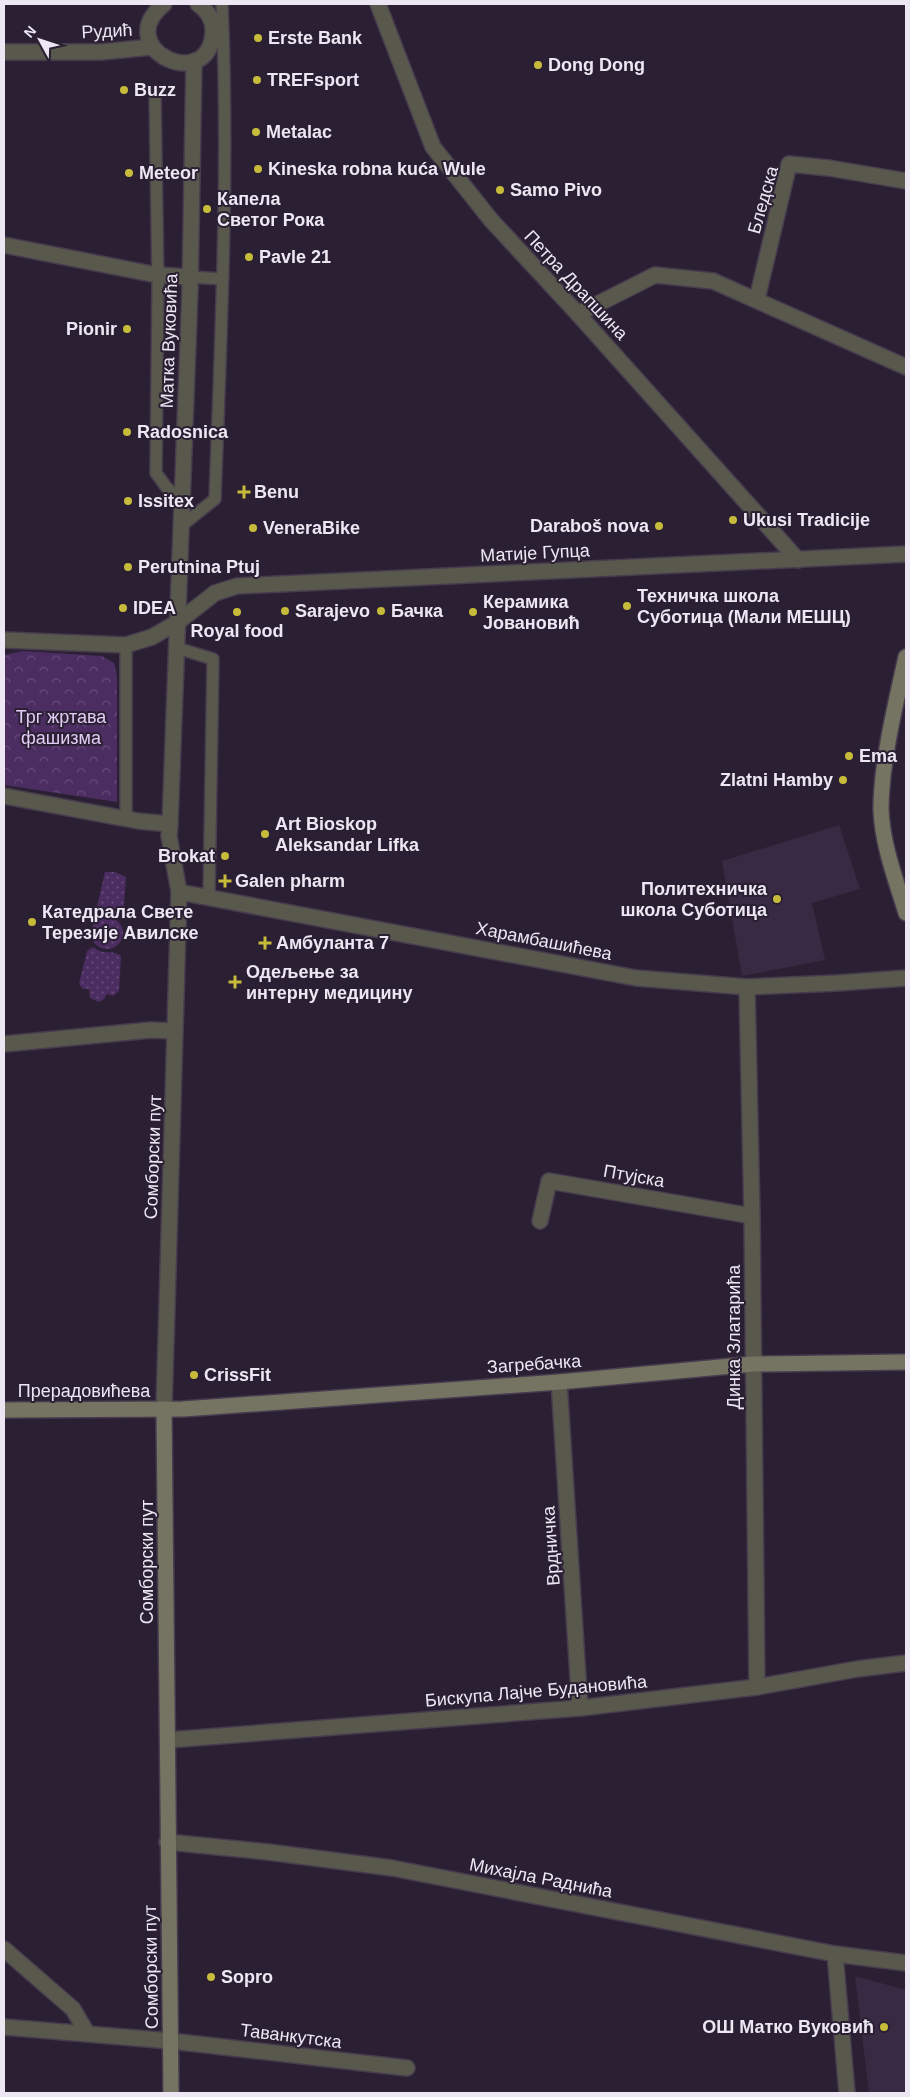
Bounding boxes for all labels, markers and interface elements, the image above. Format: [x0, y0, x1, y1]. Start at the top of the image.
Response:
north arrow [15, 15, 65, 65]
street label: Рудић [81, 20, 133, 42]
text: N [21, 23, 39, 41]
place label: Erste Bank [268, 28, 363, 48]
marker: Erste Bank [252, 32, 264, 44]
place label: Dong Dong [548, 55, 645, 75]
marker: Dong Dong [532, 59, 544, 71]
place label: TREFsport [267, 70, 359, 90]
marker: TREFsport [251, 74, 263, 86]
place label: Buzz [134, 80, 176, 100]
marker: Buzz [118, 84, 130, 96]
place label: Metalac [266, 122, 332, 142]
marker: Metalac [250, 126, 262, 138]
place label: Kineska robna kuća Wule [268, 159, 486, 179]
place label: Meteor [139, 163, 198, 183]
marker: Kineska robna kuća Wule [252, 163, 264, 175]
street label: Бледска [744, 163, 782, 236]
marker: Meteor [123, 167, 135, 179]
place label: Samo Pivo [510, 180, 602, 200]
marker: Samo Pivo [494, 184, 506, 196]
place label: Капела Светог Рока [217, 189, 325, 230]
marker: Капела Светог Рока [201, 203, 213, 215]
street label: Петра Драпшина [520, 226, 632, 344]
place label: Pavle 21 [259, 247, 331, 267]
marker: Pavle 21 [243, 251, 255, 263]
street label: Матка Вуковића [157, 272, 181, 409]
place label: Pionir [66, 319, 117, 339]
marker: Pionir [121, 323, 133, 335]
place label: Radosnica [137, 422, 229, 442]
marker: Radosnica [121, 426, 133, 438]
place label: Benu [254, 482, 299, 502]
marker: Benu [238, 486, 250, 498]
place label: Issitex [138, 491, 194, 511]
marker: Issitex [122, 495, 134, 507]
place label: Ukusi Tradicije [743, 510, 870, 530]
marker: Ukusi Tradicije [727, 514, 739, 526]
place label: Daraboš nova [530, 516, 650, 536]
place label: VeneraBike [263, 518, 360, 538]
marker: Daraboš nova [653, 520, 665, 532]
marker: VeneraBike [247, 522, 259, 534]
street label: Матије Гупца [480, 540, 591, 566]
place label: Perutnina Ptuj [138, 557, 260, 577]
marker: Perutnina Ptuj [122, 561, 134, 573]
place label: Техничка школа Суботица (Мали МЕШЦ) [637, 586, 851, 627]
place label: Керамика Јовановић [483, 592, 580, 633]
place label: IDEA [133, 598, 176, 618]
marker: Техничка школа Суботица (Мали МЕШЦ) [621, 600, 633, 612]
place label: Sarajevo [295, 601, 370, 621]
place label: Бачка [391, 601, 444, 621]
marker: IDEA [117, 602, 129, 614]
marker: Sarajevo [279, 605, 291, 617]
marker: Бачка [375, 605, 387, 617]
marker: Royal food [231, 606, 243, 618]
marker: Керамика Јовановић [467, 606, 479, 618]
place label: Royal food [191, 621, 284, 641]
park label: Трг жртава фашизма [16, 707, 107, 748]
place label: Ema [859, 746, 898, 766]
marker: Ema [843, 750, 855, 762]
place label: Zlatni Hamby [720, 770, 833, 790]
marker: Zlatni Hamby [837, 774, 849, 786]
place label: Art Bioskop Aleksandar Lifka [275, 814, 420, 855]
marker: Art Bioskop Aleksandar Lifka [259, 828, 271, 840]
place label: Brokat [158, 846, 215, 866]
marker: Brokat [219, 850, 231, 862]
place label: Galen pharm [235, 871, 345, 891]
marker: Galen pharm [219, 875, 231, 887]
place label: Политехничка школа Суботица [620, 879, 768, 920]
marker: Политехничка школа Суботица [771, 893, 783, 905]
place label: Катедрала Свете Терезије Авилске [42, 902, 199, 943]
marker: Катедрала Свете Терезије Авилске [26, 916, 38, 928]
street label: Харамбашићева [474, 918, 615, 964]
place label: Амбуланта 7 [276, 933, 389, 953]
marker: Амбуланта 7 [258, 936, 272, 950]
place label: Одељење за интерну медицину [246, 962, 412, 1003]
marker: Одељење за интерну медицину [228, 975, 242, 989]
street label: Сомборски пут [141, 1094, 165, 1220]
street label: Птујска [602, 1161, 667, 1191]
street label: Динка Златарића [724, 1264, 744, 1409]
street label: Загребачка [486, 1351, 583, 1377]
place label: CrissFit [204, 1365, 271, 1385]
marker: CrissFit [188, 1369, 200, 1381]
street label: Прерадовићева [18, 1381, 151, 1401]
street label: Сомборски пут [137, 1500, 157, 1624]
street label: Врдничка [538, 1505, 564, 1586]
street label: Бискупа Лајче Будановића [424, 1671, 649, 1711]
street label: Михајла Раднића [468, 1854, 615, 1902]
street label: Сомборски пут [140, 1905, 162, 2029]
place label: Sopro [221, 1967, 273, 1987]
marker: Sopro [205, 1971, 217, 1983]
place label: ОШ Матко Вуковић [702, 2017, 874, 2037]
street label: Таванкутска [239, 2020, 344, 2052]
marker: ОШ Матко Вуковић [878, 2021, 890, 2033]

